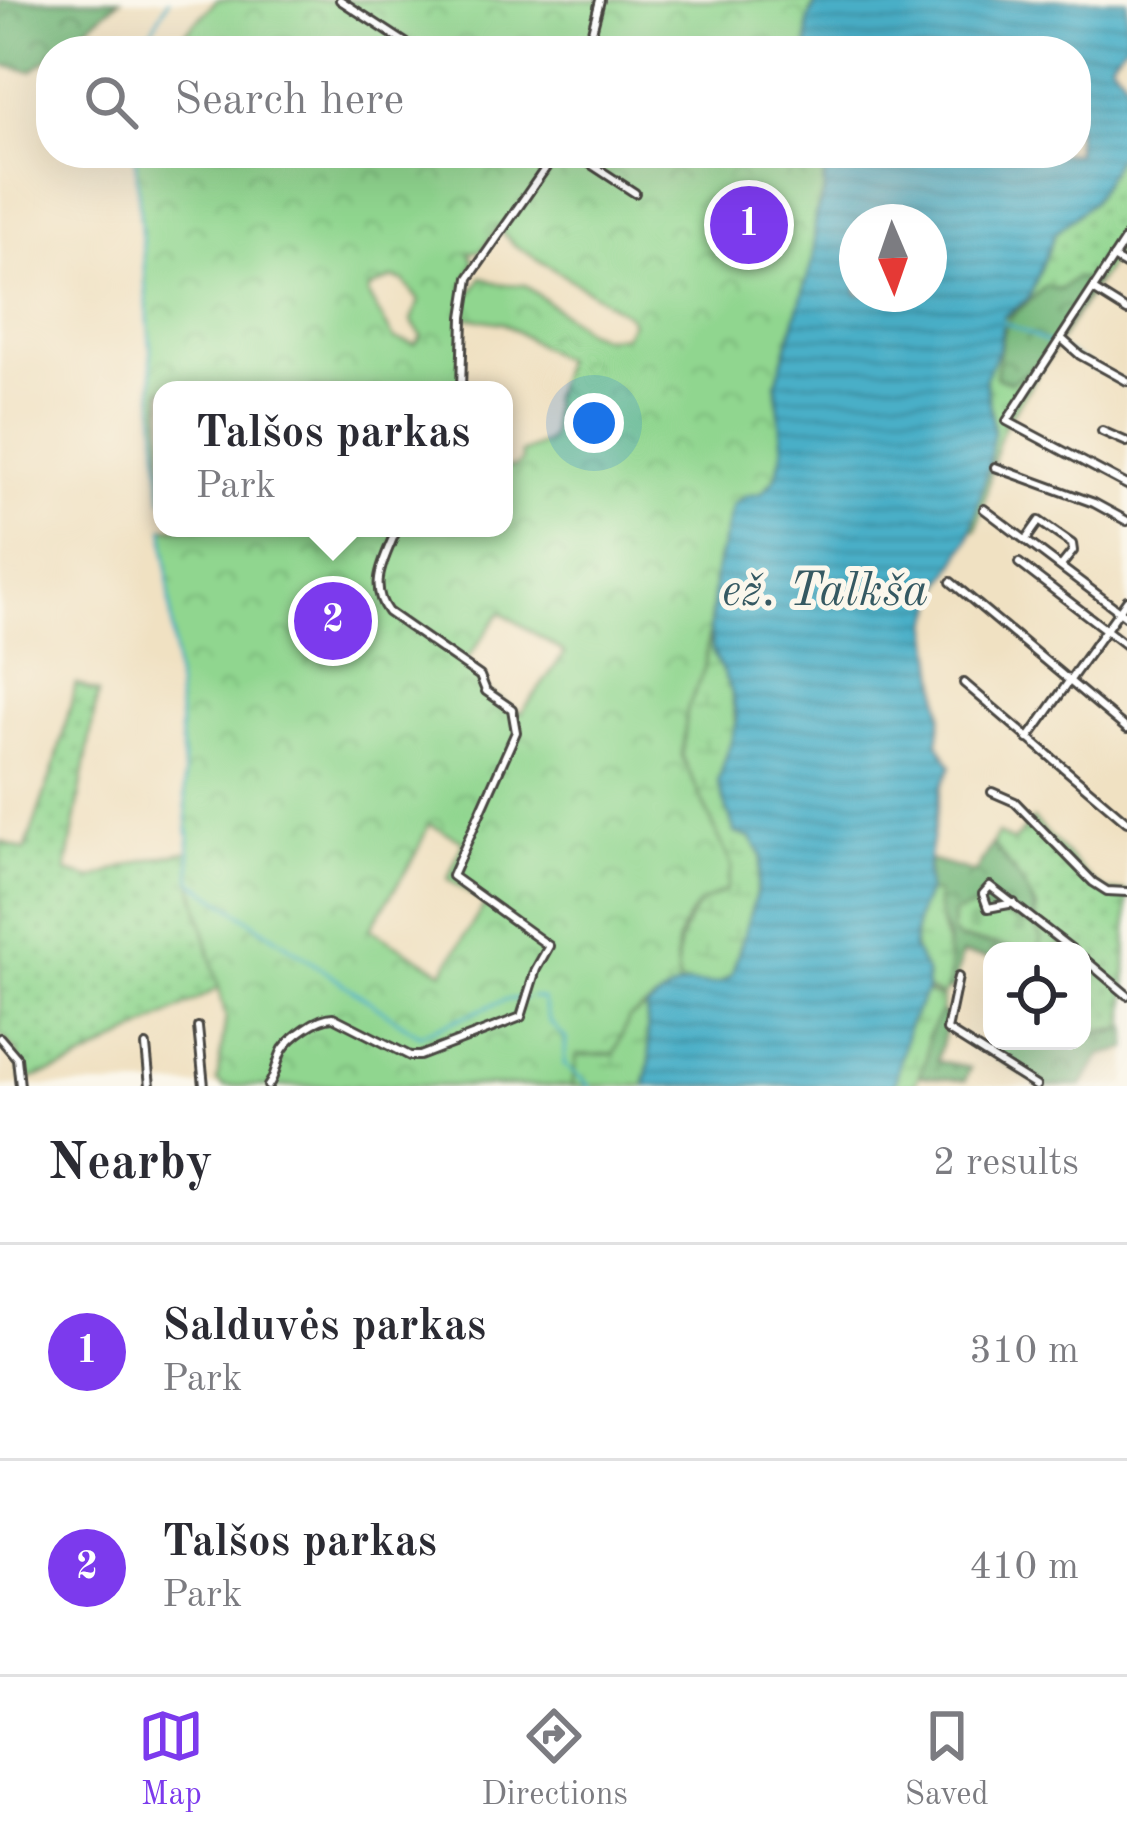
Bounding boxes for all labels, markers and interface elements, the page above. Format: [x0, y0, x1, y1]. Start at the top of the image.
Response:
search box [36, 36, 1091, 168]
icon: search [78, 69, 144, 135]
text: Search here [174, 79, 404, 124]
pin: 1 [710, 180, 788, 270]
north arrow [839, 204, 947, 312]
popup [153, 381, 513, 537]
your location [564, 393, 624, 453]
text: Talšos parkas [196, 412, 470, 457]
text: Park [196, 467, 276, 506]
water label: ež. Talkša [722, 568, 928, 616]
pin: 2 [294, 576, 372, 666]
map controls [983, 942, 1091, 1050]
button: locate [983, 942, 1091, 1050]
text: Nearby [48, 1139, 213, 1190]
text: 2 results [933, 1144, 1079, 1183]
text: Salduvės parkas [162, 1305, 486, 1350]
text: 1 [76, 1332, 98, 1371]
text: 310 m [969, 1332, 1079, 1371]
text: Park [162, 1360, 242, 1399]
text: Talšos parkas [162, 1521, 437, 1566]
text: 2 [76, 1548, 98, 1587]
text: 410 m [969, 1548, 1079, 1587]
text: Park [162, 1576, 242, 1615]
tab: Map [138, 1703, 204, 1816]
tab: Directions [481, 1703, 628, 1816]
tab: Saved [905, 1703, 989, 1816]

